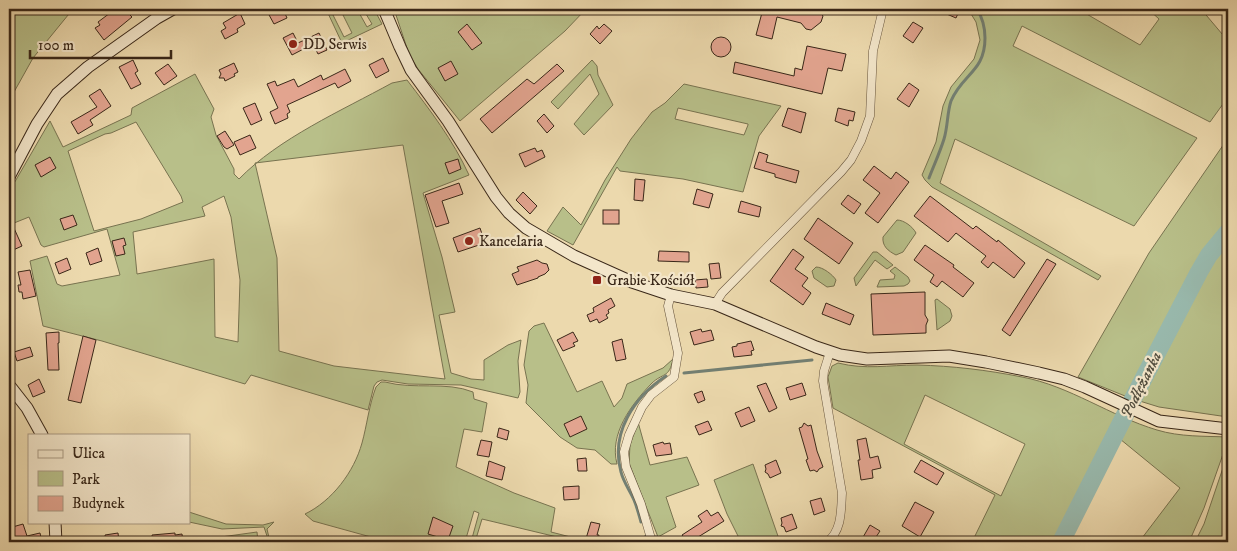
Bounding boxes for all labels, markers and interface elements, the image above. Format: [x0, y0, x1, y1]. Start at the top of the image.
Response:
scale bar [30, 28, 171, 60]
place label: DD Serwis [303, 35, 367, 54]
text: 100 m [38, 36, 74, 55]
marker: DD Serwis [287, 38, 299, 50]
place label: Kancelaria [479, 232, 544, 251]
marker: Kancelaria [463, 235, 475, 247]
place label: Grabie Kościół [607, 271, 695, 290]
marker: Grabie Kościół [591, 274, 603, 286]
water label: Podłężanka [1116, 348, 1166, 421]
legend [28, 434, 190, 524]
text: Ulica [72, 444, 105, 463]
text: Park [72, 470, 101, 489]
text: Budynek [72, 494, 125, 513]

